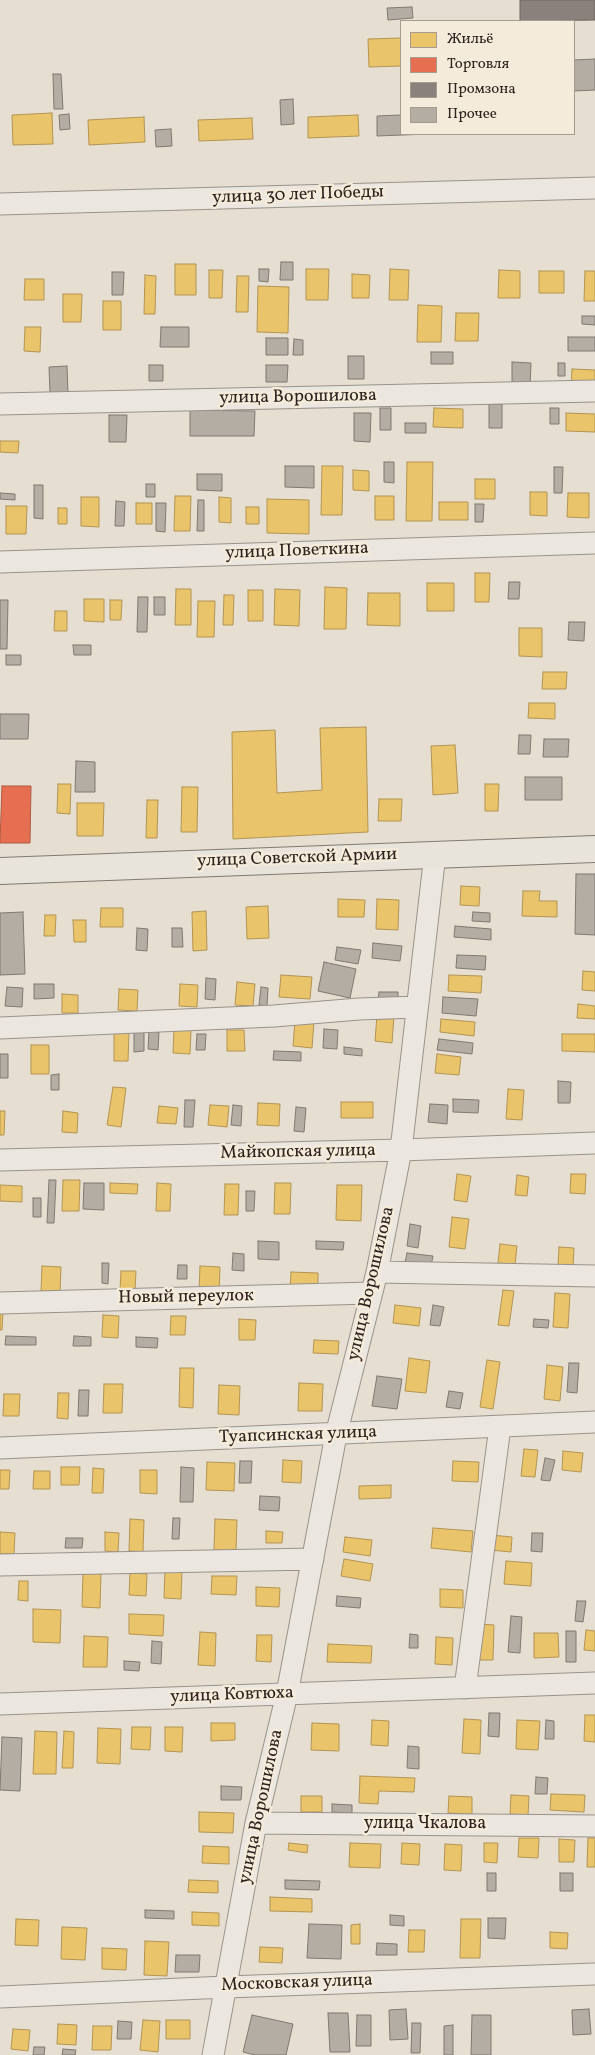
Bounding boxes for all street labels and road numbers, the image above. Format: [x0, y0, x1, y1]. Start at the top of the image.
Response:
street label: улица 30 лет Победы [212, 182, 384, 210]
street label: улица Ворошилова [219, 386, 377, 410]
street label: улица Поветкина [225, 539, 369, 565]
street label: улица Советской Армии [197, 845, 397, 873]
street label: Майкопская улица [220, 1141, 376, 1165]
street label: улица Ворошилова [344, 1205, 400, 1363]
street label: Новый переулок [118, 1286, 254, 1310]
street label: Туапсинская улица [218, 1422, 378, 1450]
street label: улица Ковтюха [170, 1683, 294, 1709]
street label: улица Ворошилова [235, 1728, 289, 1886]
street label: улица Чкалова [364, 1814, 486, 1836]
street label: Московская улица [221, 1971, 373, 1997]

